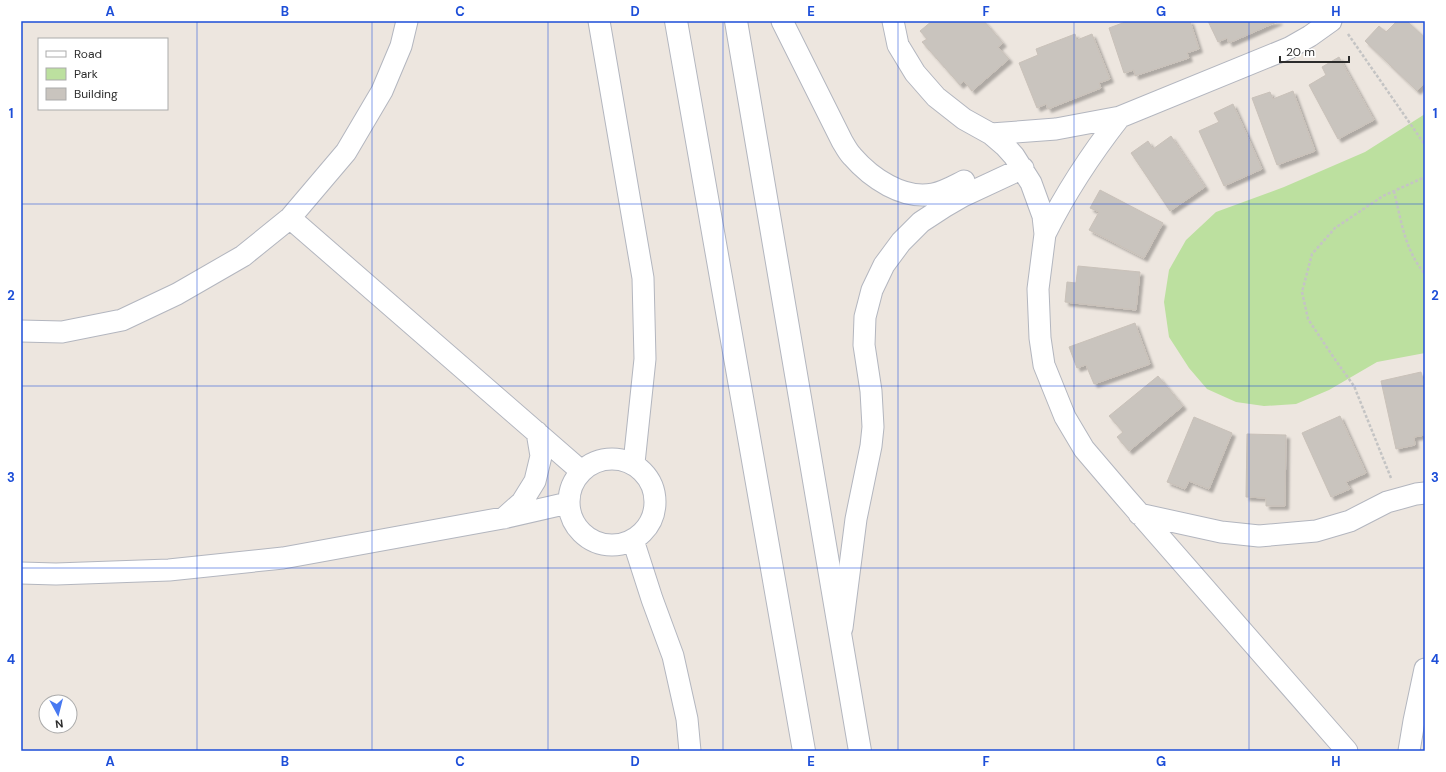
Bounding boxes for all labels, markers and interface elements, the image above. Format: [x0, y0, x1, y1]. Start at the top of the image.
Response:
text: A [105, 3, 115, 20]
text: B [281, 3, 289, 20]
text: C [455, 3, 465, 20]
text: D [630, 3, 640, 20]
text: E [807, 3, 815, 20]
text: F [982, 3, 990, 20]
text: G [1156, 3, 1166, 20]
text: H [1331, 3, 1341, 20]
legend [38, 38, 168, 110]
scale bar [1280, 38, 1349, 64]
text: 20 m [1286, 44, 1315, 60]
text: Road [74, 46, 102, 62]
text: Park [74, 66, 98, 82]
text: Building [74, 86, 118, 102]
text: 1 [9, 105, 13, 122]
text: 1 [1433, 105, 1437, 122]
text: 2 [7, 287, 15, 304]
text: 2 [1431, 287, 1439, 304]
text: 3 [7, 469, 15, 486]
text: 3 [1431, 469, 1439, 486]
text: 4 [7, 651, 15, 668]
text: 4 [1431, 651, 1439, 668]
north arrow [38, 694, 78, 734]
text: N [54, 716, 64, 731]
text: A [105, 753, 115, 770]
text: B [281, 753, 289, 770]
text: C [455, 753, 465, 770]
text: D [630, 753, 640, 770]
text: E [807, 753, 815, 770]
text: F [982, 753, 990, 770]
text: G [1156, 753, 1166, 770]
text: H [1331, 753, 1341, 770]

